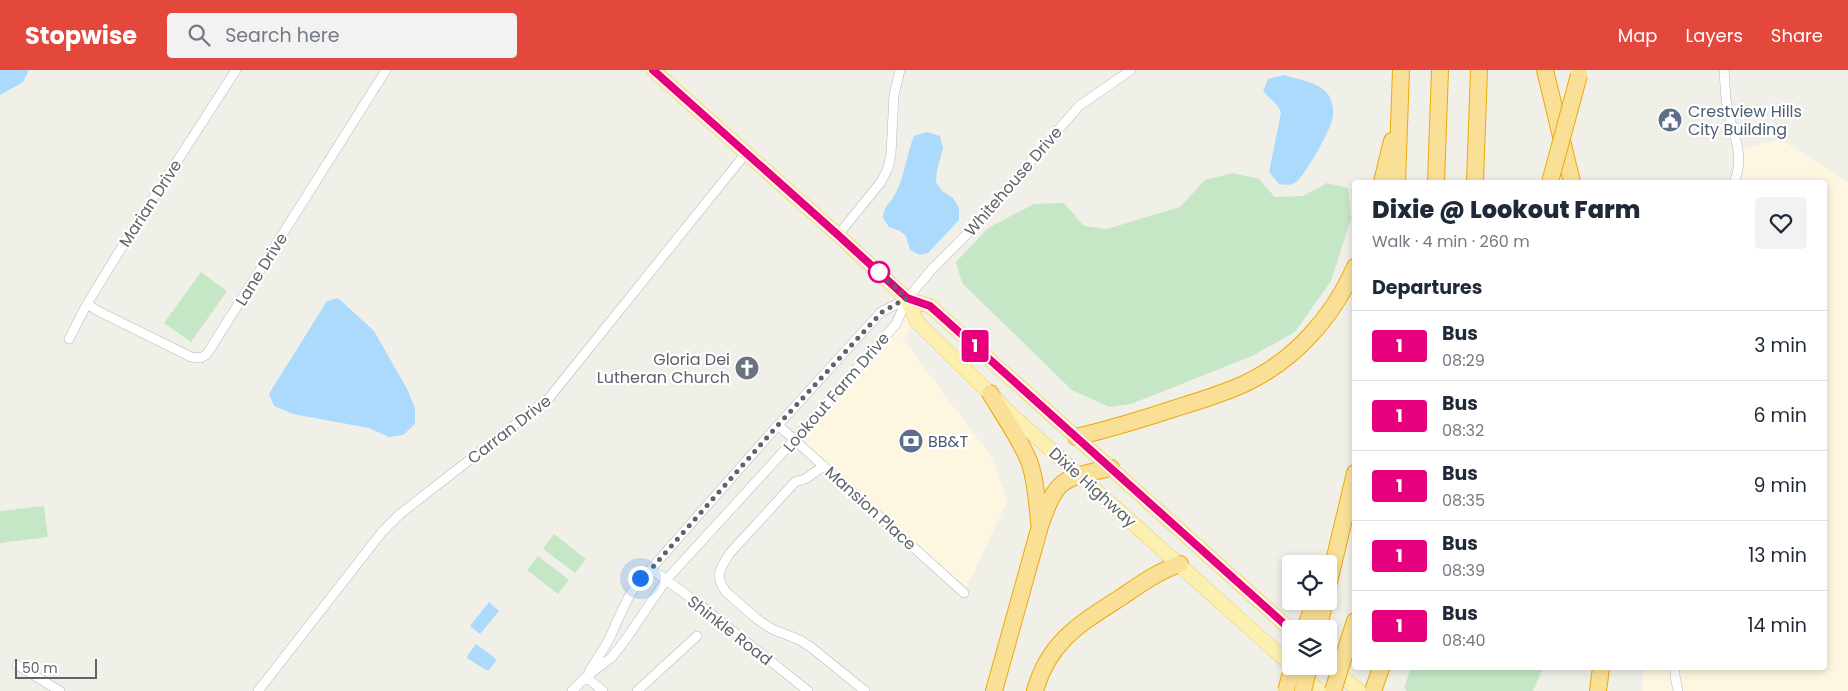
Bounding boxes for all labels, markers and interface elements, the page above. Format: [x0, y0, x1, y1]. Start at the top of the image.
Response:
search box [167, 13, 517, 58]
text: Stopwise [25, 19, 137, 52]
icon: search [185, 21, 213, 49]
text: Search here [225, 22, 340, 49]
text: Map [1618, 23, 1658, 48]
text: Layers [1686, 23, 1743, 48]
text: Share [1771, 23, 1823, 48]
place label: Crestview Hills City Building [1688, 100, 1802, 141]
public building icon: Crestview Hills City Building [1657, 107, 1683, 133]
street label: Whitehouse Drive [959, 121, 1068, 241]
street label: Marian Drive [114, 155, 187, 251]
text: Dixie @ Lookout Farm [1372, 193, 1640, 226]
button: heart [1755, 197, 1807, 249]
street label: Lane Drive [230, 228, 293, 310]
text: Walk · 4 min · 260 m [1372, 230, 1530, 253]
unlabelled marker [868, 261, 890, 283]
text: Departures [1372, 274, 1482, 301]
text: Bus [1442, 320, 1478, 347]
street label: Lookout Farm Drive [778, 327, 895, 457]
line badge: 1 [959, 330, 991, 362]
text: 3 min [1754, 332, 1807, 359]
text: 1 [972, 333, 978, 358]
text: 1 [1396, 333, 1403, 358]
place label: Gloria Dei Lutheran Church [597, 348, 730, 389]
text: 08:29 [1442, 349, 1485, 372]
church icon: Gloria Dei Lutheran Church [734, 355, 760, 381]
street label: Carran Drive [463, 389, 556, 469]
text: Bus [1442, 390, 1478, 417]
text: 6 min [1753, 402, 1807, 429]
text: 1 [1396, 403, 1403, 428]
text: 08:32 [1442, 419, 1484, 442]
bank icon: BB&T [898, 428, 924, 454]
place label: BB&T [928, 430, 968, 453]
street label: Dixie Highway [1044, 442, 1141, 533]
text: Bus [1442, 460, 1478, 487]
street label: Mansion Place [820, 461, 921, 556]
text: 9 min [1754, 472, 1807, 499]
text: 1 [1396, 473, 1403, 498]
text: 08:35 [1442, 489, 1485, 512]
text: Bus [1442, 530, 1478, 557]
text: 13 min [1748, 542, 1807, 569]
text: 1 [1396, 543, 1403, 568]
map controls [1282, 555, 1337, 675]
button: locate [1282, 555, 1337, 610]
text: 08:39 [1442, 559, 1485, 582]
your location [628, 566, 653, 591]
street label: Shinkle Road [683, 590, 777, 671]
text: Bus [1442, 600, 1478, 627]
text: 14 min [1747, 612, 1807, 639]
text: 1 [1396, 613, 1403, 638]
button: layers [1282, 620, 1337, 675]
text: 08:40 [1442, 629, 1486, 652]
scale bar [15, 656, 98, 679]
text: 50 m [22, 658, 58, 678]

